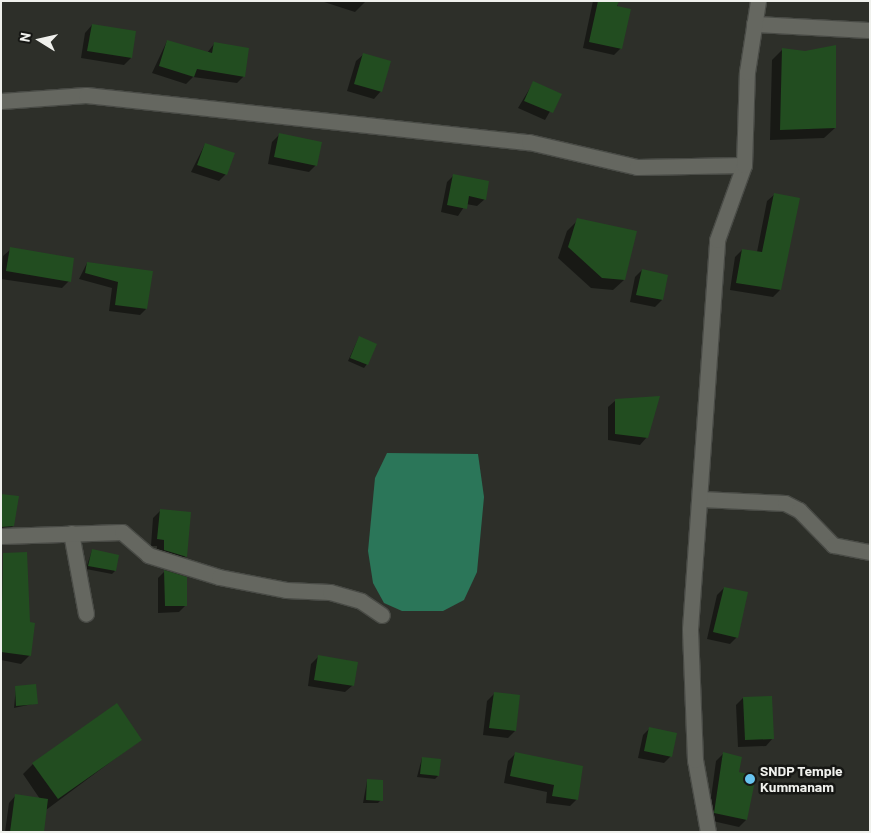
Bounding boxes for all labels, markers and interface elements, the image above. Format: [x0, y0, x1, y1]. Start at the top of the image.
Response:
north arrow [15, 15, 65, 65]
text: N [16, 31, 34, 43]
place label: SNDP Temple Kummanam [760, 763, 843, 796]
marker: SNDP Temple Kummanam [744, 773, 756, 785]

